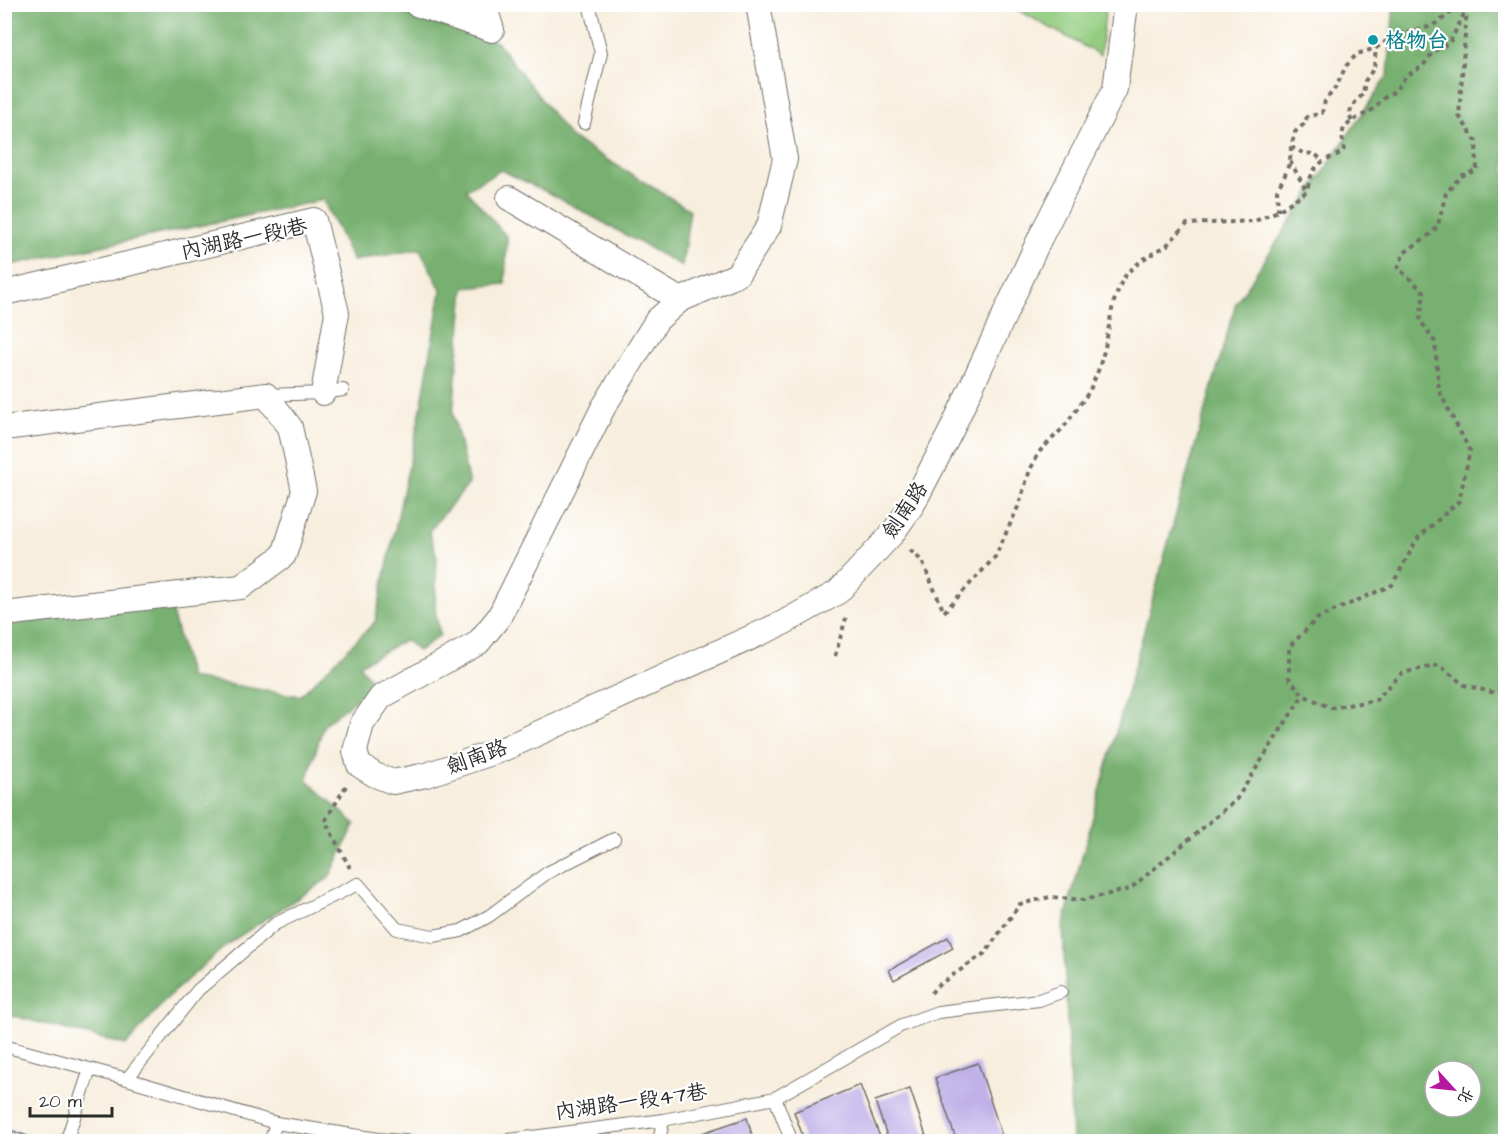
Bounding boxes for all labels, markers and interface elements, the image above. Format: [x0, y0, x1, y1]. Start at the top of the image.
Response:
place label: 格物台 [1385, 26, 1448, 55]
marker: 格物台 [1366, 33, 1380, 47]
street label: 內湖路一段1巷 [178, 211, 310, 267]
street label: 劍南路 [875, 476, 935, 544]
street label: 劍南路 [442, 733, 512, 781]
north arrow [1423, 1059, 1483, 1119]
street label: 內湖路一段47巷 [553, 1077, 709, 1127]
scale bar [30, 1080, 112, 1118]
text: 北 [1452, 1083, 1479, 1107]
text: 20 m [39, 1089, 82, 1114]

